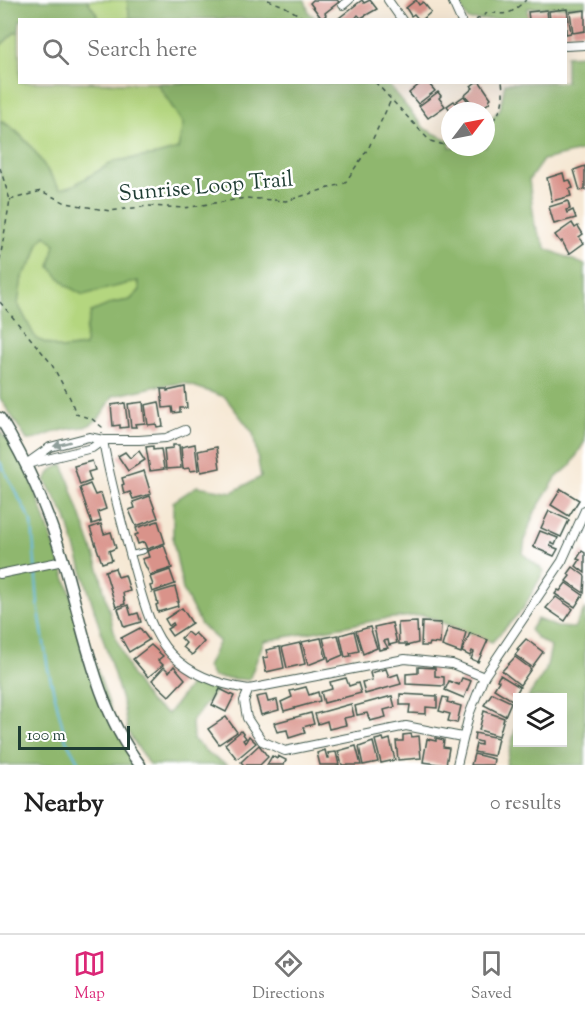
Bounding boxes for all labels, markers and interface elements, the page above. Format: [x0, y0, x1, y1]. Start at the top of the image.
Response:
search box [18, 18, 567, 84]
icon: search [39, 35, 72, 68]
text: Search here [87, 35, 197, 67]
north arrow [441, 102, 495, 156]
street label: Sunrise Loop Trail [117, 164, 295, 212]
one-way arrow [53, 439, 71, 449]
map controls [513, 693, 567, 747]
button: layers [513, 693, 567, 747]
scale bar [18, 723, 130, 750]
text: 100 m [27, 725, 66, 748]
text: Nearby [24, 786, 104, 823]
text: 0 results [490, 790, 561, 819]
tab: Map [73, 947, 106, 1006]
tab: Directions [252, 947, 325, 1006]
tab: Saved [471, 947, 512, 1006]

